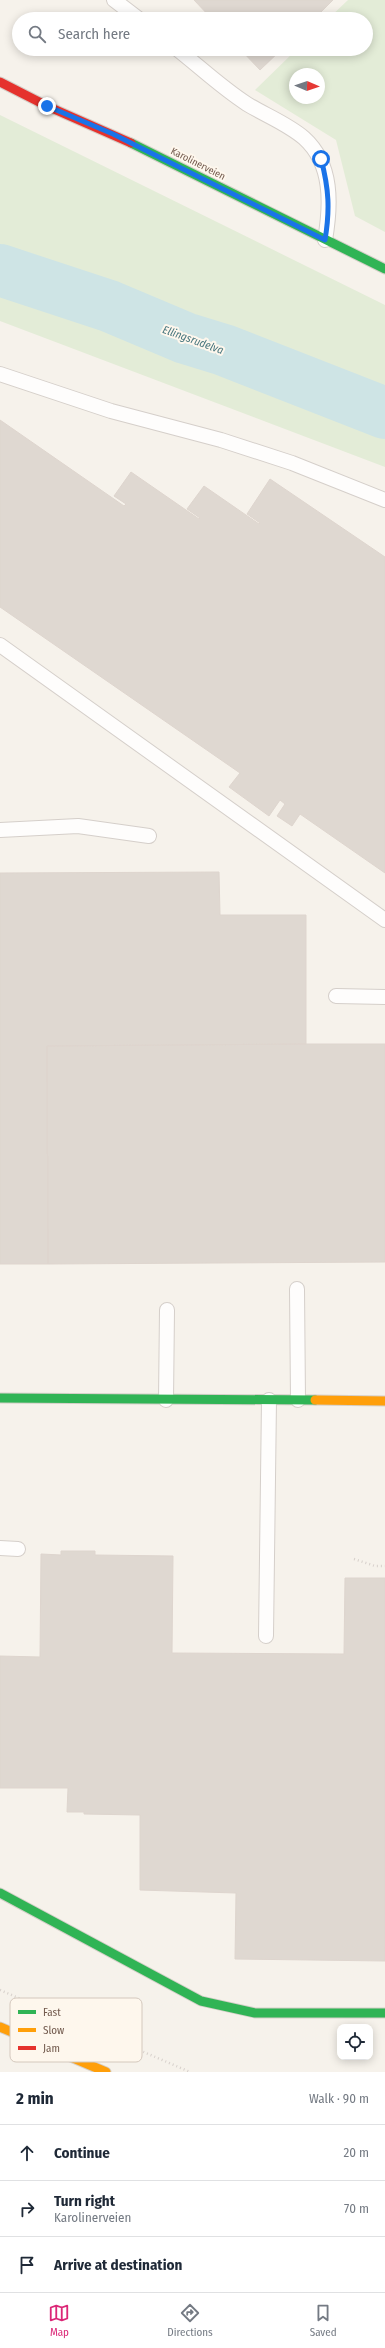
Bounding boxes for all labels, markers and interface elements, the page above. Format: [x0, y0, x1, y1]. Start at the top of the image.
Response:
search box [12, 12, 373, 56]
icon: search [26, 23, 48, 45]
text: Search here [58, 25, 130, 43]
north arrow [289, 68, 325, 104]
route end [38, 97, 56, 115]
street label: Karolinerveien [169, 145, 227, 183]
route start [312, 150, 330, 168]
water label: Ellingsrudelva [161, 323, 225, 357]
legend [10, 1998, 142, 2062]
text: Fast [43, 2006, 61, 2019]
text: Slow [43, 2024, 64, 2037]
map controls [337, 2024, 373, 2060]
button: locate [337, 2024, 373, 2060]
text: Jam [43, 2042, 60, 2055]
text: 2 min [16, 2088, 54, 2109]
text: Walk · 90 m [309, 2091, 369, 2106]
icon: ahead [16, 2142, 38, 2164]
text: Continue [54, 2144, 110, 2162]
text: 20 m [343, 2145, 369, 2160]
text: Turn right [54, 2192, 115, 2210]
icon: right [16, 2198, 38, 2220]
text: 70 m [344, 2201, 369, 2216]
text: Karolinerveien [54, 2210, 131, 2225]
icon: arrive [16, 2254, 38, 2276]
text: Arrive at destination [54, 2256, 182, 2274]
tab: Map [48, 2302, 70, 2339]
tab: Directions [167, 2302, 213, 2339]
tab: Saved [310, 2302, 337, 2339]

